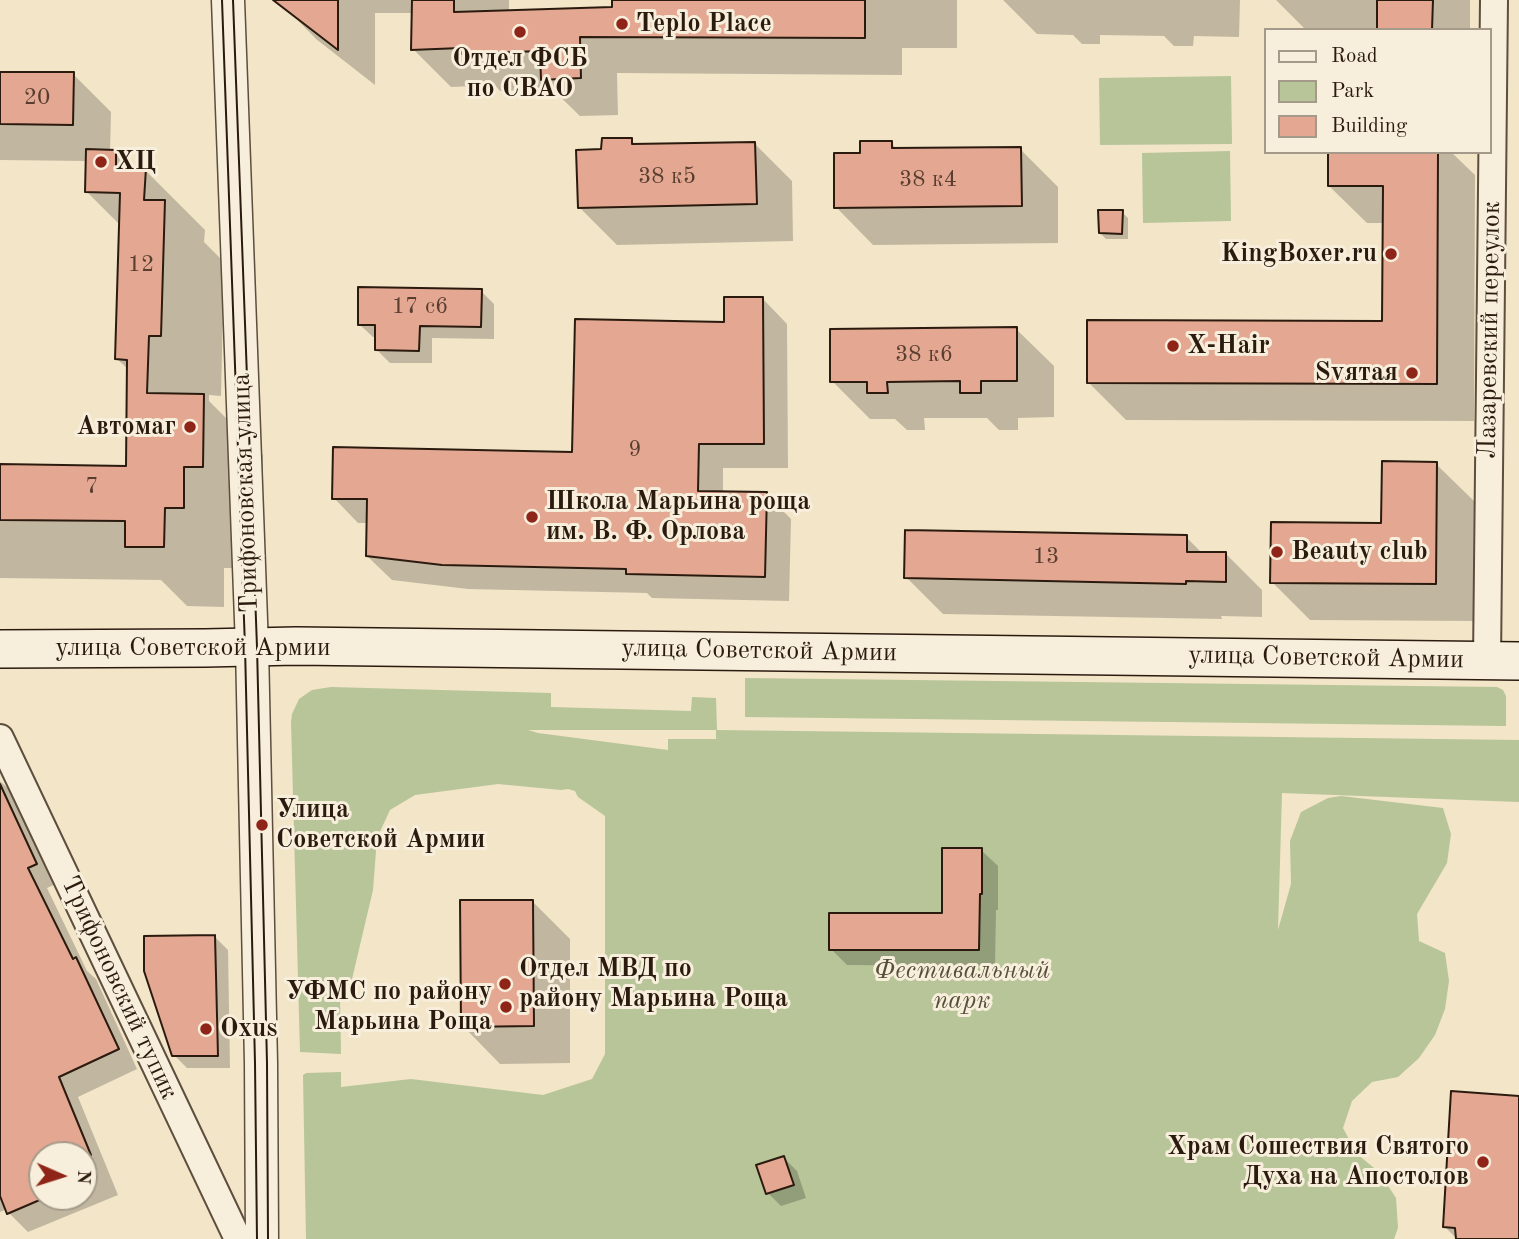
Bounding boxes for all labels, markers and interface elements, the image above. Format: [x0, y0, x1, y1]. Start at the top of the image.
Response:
place label: Teplo Place [636, 8, 772, 40]
marker: Teplo Place [614, 16, 630, 32]
marker: Отдел ФСБ по СВАО [512, 24, 528, 40]
legend [1264, 28, 1491, 154]
place label: Отдел ФСБ по СВАО [452, 43, 588, 104]
text: Road [1331, 46, 1378, 67]
text: Park [1331, 81, 1374, 102]
house number: 20 [24, 84, 50, 112]
text: Building [1331, 116, 1407, 137]
place label: ХЦ [115, 146, 156, 178]
marker: ХЦ [93, 154, 109, 170]
house number: 38 к5 [638, 163, 696, 191]
house number: 38 к4 [899, 166, 957, 194]
street label: Лазаревский переулок [1472, 201, 1508, 459]
place label: KingBoxer.ru [1221, 238, 1377, 270]
marker: KingBoxer.ru [1383, 246, 1399, 262]
house number: 12 [128, 251, 154, 279]
house number: 17 с6 [392, 293, 448, 321]
place label: X-Hair [1187, 330, 1270, 362]
marker: X-Hair [1165, 338, 1181, 354]
house number: 38 к6 [895, 341, 953, 369]
place label: Svятая [1315, 357, 1398, 389]
marker: Svятая [1404, 365, 1420, 381]
street label: Трифоновская улица [226, 372, 266, 614]
place label: Автомаг [76, 411, 176, 443]
marker: Автомаг [182, 419, 198, 435]
house number: 9 [628, 436, 642, 464]
house number: 7 [85, 473, 99, 501]
place label: Школа Марьина роща им. В. Ф. Орлова [546, 486, 811, 548]
marker: Школа Марьина роща им. В. Ф. Орлова [524, 509, 540, 525]
place label: Beauty club [1291, 536, 1428, 568]
house number: 13 [1033, 543, 1059, 571]
marker: Beauty club [1269, 544, 1285, 560]
street label: улица Советской Армии [55, 632, 331, 664]
street label: улица Советской Армии [621, 633, 897, 669]
street label: улица Советской Армии [1188, 640, 1464, 676]
place label: Улица Советской Армии [276, 794, 485, 856]
marker: Улица Советской Армии [254, 817, 270, 833]
street label: Трифоновский тупик [54, 871, 184, 1105]
place label: Отдел МВД по району Марьина Роща [519, 953, 788, 1014]
park label: Фестивальный парк [874, 955, 1050, 1016]
place label: УФМС по району Марьина Роща [285, 976, 492, 1038]
marker: Отдел МВД по району Марьина Роща [497, 976, 513, 992]
marker: УФМС по району Марьина Роща [498, 999, 514, 1015]
place label: Oxus [220, 1013, 278, 1045]
marker: Oxus [198, 1021, 214, 1037]
place label: Храм Сошествия Святого Духа на Апостолов [1167, 1131, 1469, 1192]
north arrow [28, 1141, 98, 1211]
marker: Храм Сошествия Святого Духа на Апостолов [1475, 1154, 1491, 1170]
text: N [73, 1169, 92, 1185]

